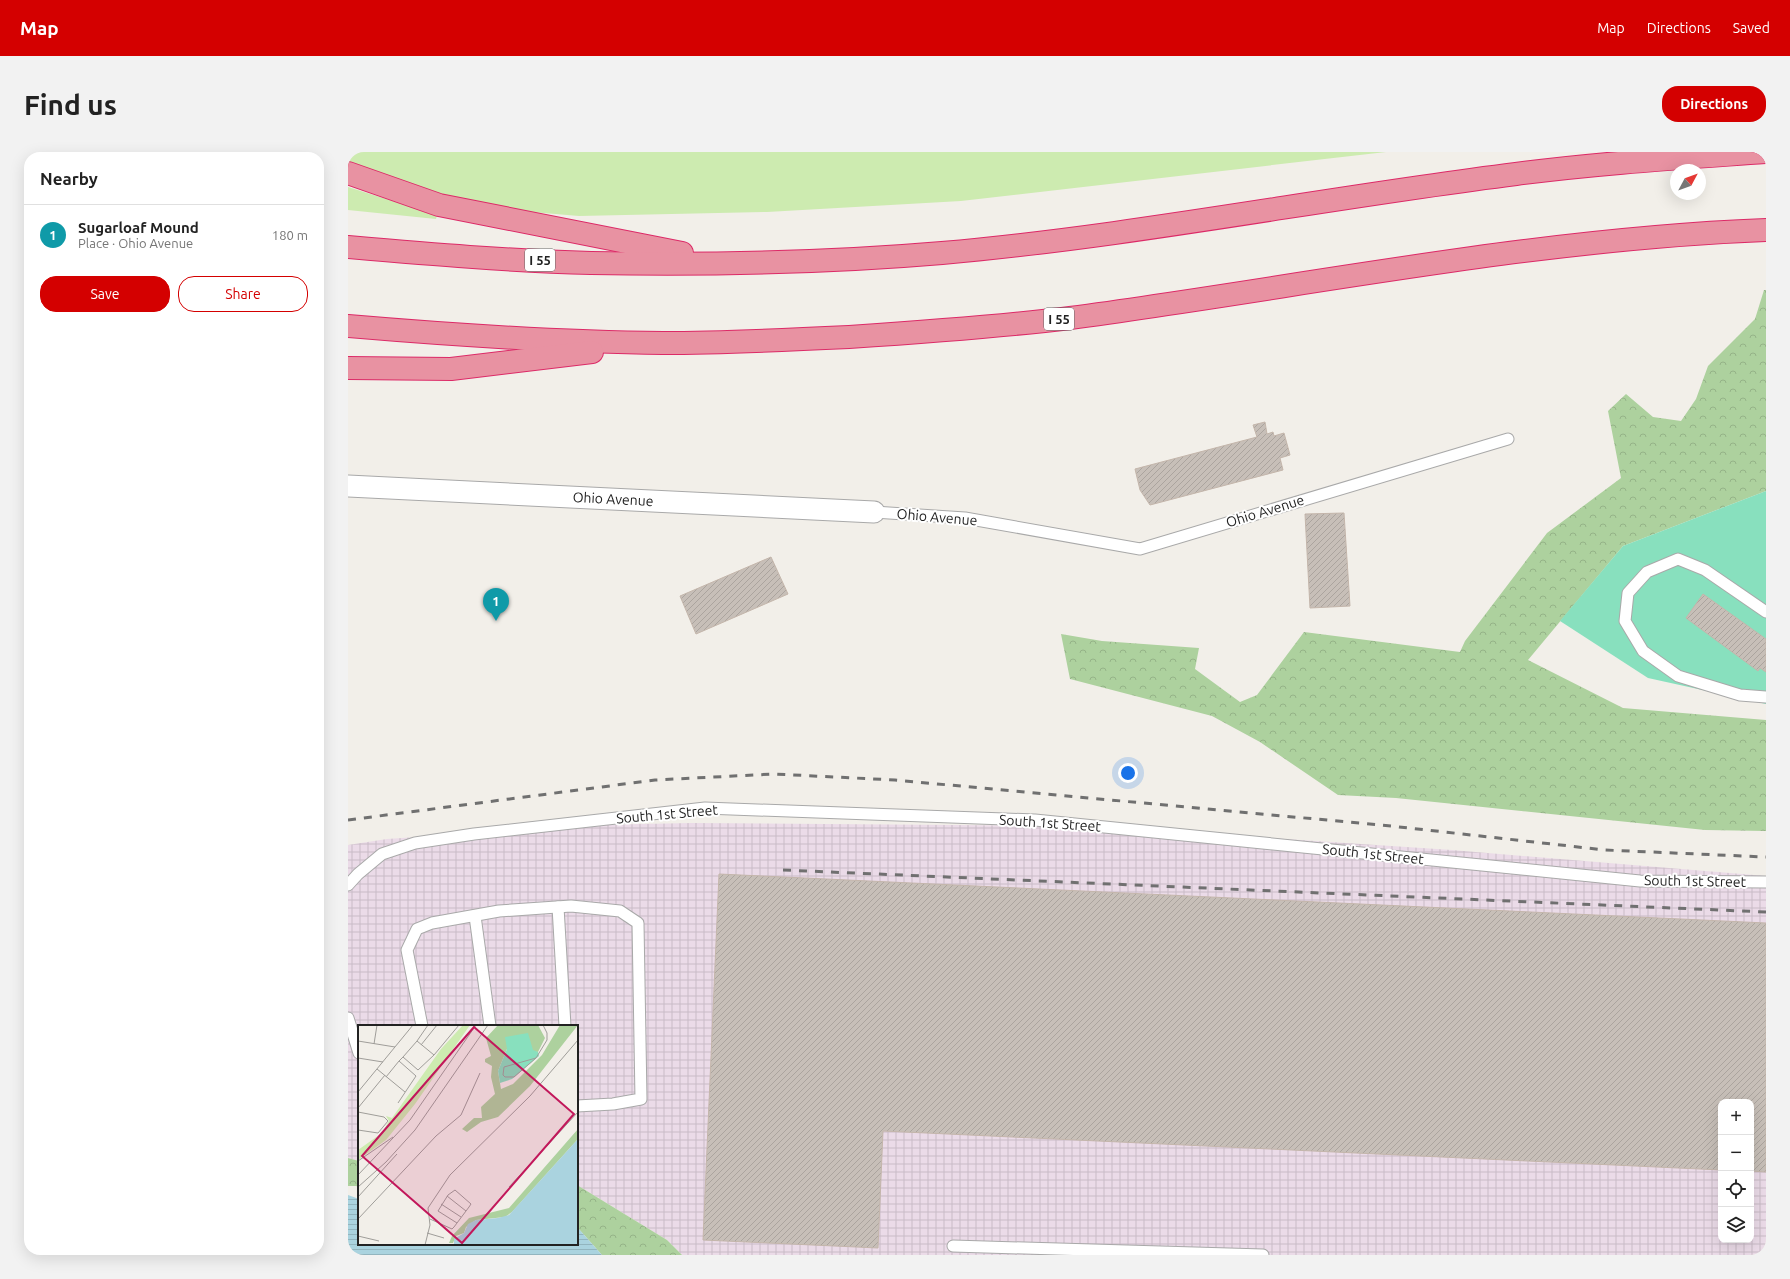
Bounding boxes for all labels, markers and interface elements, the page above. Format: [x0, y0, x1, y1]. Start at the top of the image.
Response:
text: Map [20, 17, 59, 39]
text: Map [1597, 20, 1625, 36]
text: Directions [1647, 20, 1711, 36]
text: Saved [1733, 20, 1770, 36]
button: Directions [1662, 86, 1766, 122]
text: Find us [24, 89, 117, 120]
north arrow [1670, 164, 1706, 200]
text: Nearby [40, 169, 98, 188]
text: Sugarloaf Mound [78, 219, 199, 236]
text: 1 [49, 228, 57, 242]
text: 180 m [272, 228, 308, 242]
text: Place · Ohio Avenue [78, 236, 193, 250]
road number: I 55 [525, 249, 555, 271]
button: Save [40, 276, 170, 312]
button: Share [178, 276, 308, 312]
road number: I 55 [1044, 308, 1074, 330]
street label: Ohio Avenue [572, 489, 654, 509]
street label: Ohio Avenue [1224, 492, 1306, 530]
street label: Ohio Avenue [896, 506, 978, 528]
pin: 1 [483, 588, 509, 621]
your location [1118, 763, 1138, 783]
street label: South 1st Street [615, 802, 719, 826]
street label: South 1st Street [999, 811, 1102, 835]
street label: South 1st Street [1321, 841, 1425, 867]
street label: South 1st Street [1644, 872, 1747, 890]
inset map [358, 1025, 578, 1245]
map controls [1718, 1099, 1754, 1243]
button: + [1718, 1099, 1754, 1135]
button: − [1718, 1135, 1754, 1171]
button: locate [1718, 1171, 1754, 1207]
button: layers [1718, 1207, 1754, 1243]

